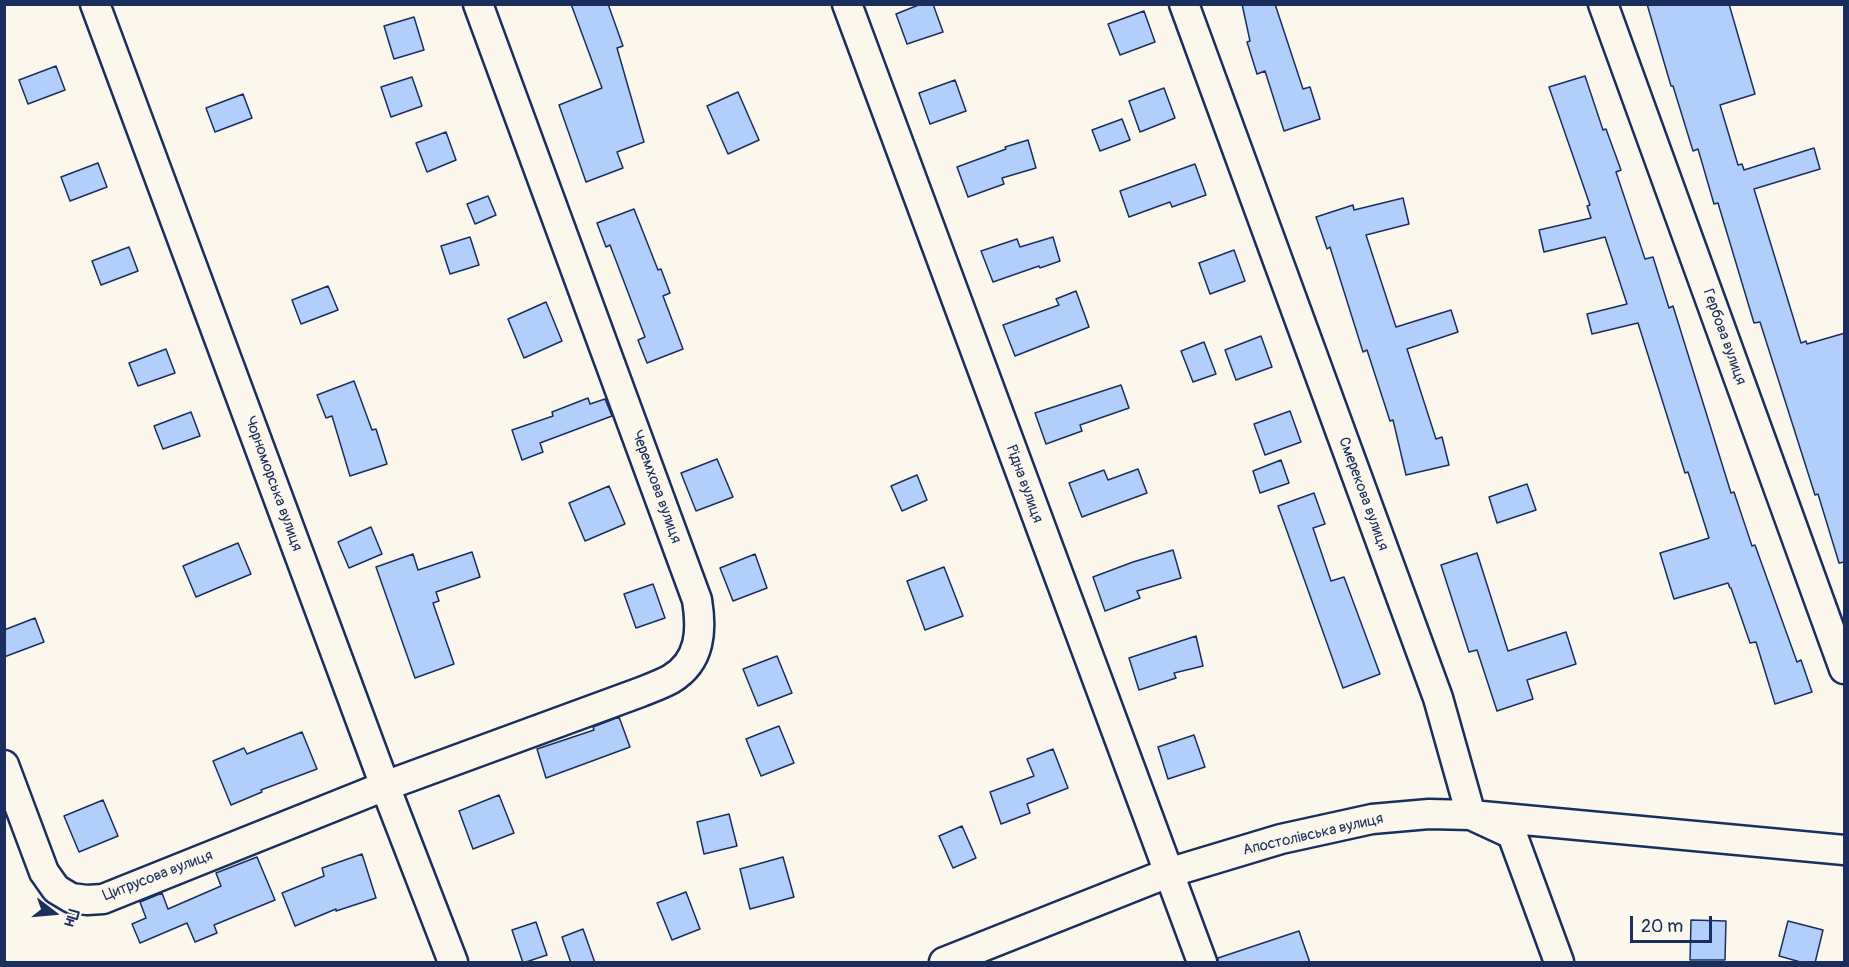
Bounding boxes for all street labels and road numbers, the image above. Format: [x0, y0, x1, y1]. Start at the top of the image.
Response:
street label: Гербова вулиця [1698, 287, 1750, 387]
street label: Чорноморська вулиця [240, 414, 306, 554]
street label: Черемхова вулиця [627, 428, 685, 546]
street label: Смерекова вулиця [1334, 435, 1392, 553]
street label: Рідна вулиця [1002, 443, 1046, 525]
street label: Апостолівська вулиця [1241, 810, 1385, 860]
street label: Цитрусова вулиця [100, 847, 216, 905]

